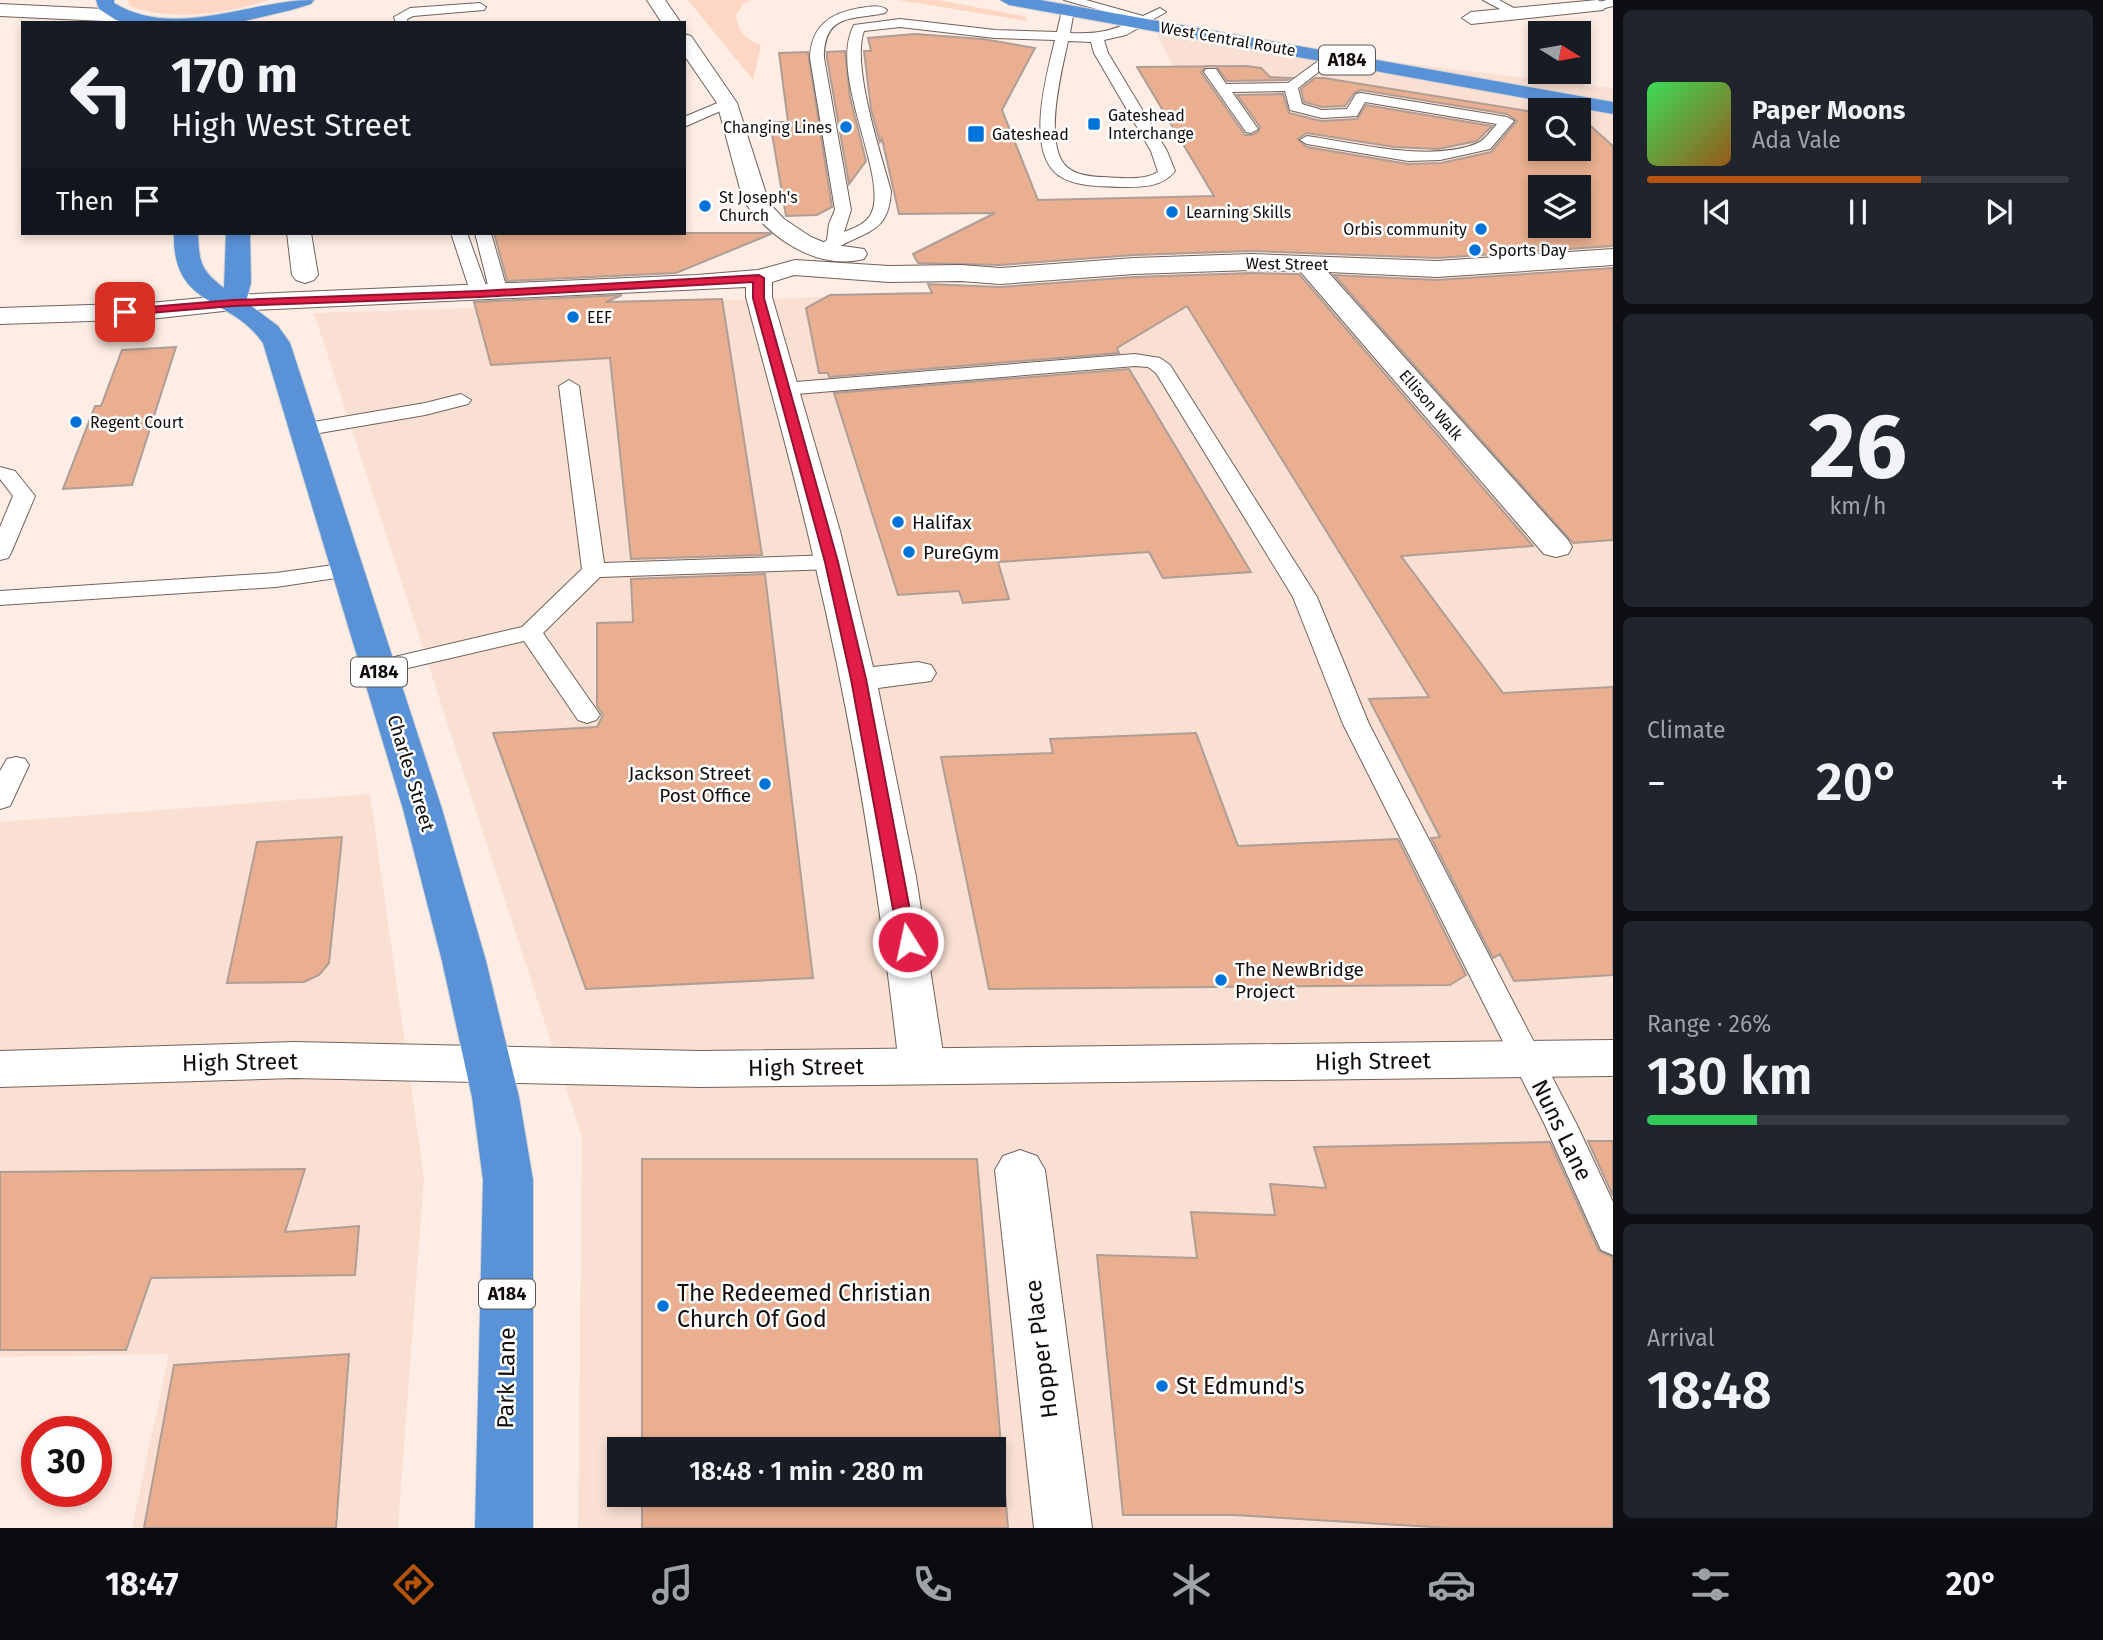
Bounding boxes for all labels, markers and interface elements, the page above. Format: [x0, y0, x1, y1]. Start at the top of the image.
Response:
street label: West Central Route [1159, 18, 1297, 60]
north arrow [1528, 21, 1591, 84]
map controls [1528, 21, 1591, 238]
text: 170 m [171, 46, 298, 105]
road number: A184 [1319, 46, 1375, 74]
icon: left [56, 49, 147, 140]
text: Paper Moons [1752, 95, 1905, 126]
button: search [1528, 98, 1591, 161]
text: High West Street [171, 106, 411, 144]
place label: Gateshead Interchange [1108, 106, 1194, 143]
marker: Gateshead Interchange [1086, 116, 1102, 132]
place label: Changing Lines [723, 118, 832, 137]
marker: Changing Lines [838, 119, 854, 135]
marker: Gateshead [966, 124, 986, 144]
place label: Gateshead [992, 125, 1069, 144]
text: Ada Vale [1752, 126, 1841, 154]
button: layers [1528, 175, 1591, 238]
icon: arrive [128, 182, 166, 220]
text: Then [56, 186, 114, 217]
place label: St Joseph's Church [719, 188, 798, 225]
icon: previous [1698, 193, 1736, 231]
icon: pause [1839, 193, 1877, 231]
icon: next [1980, 193, 2018, 231]
marker: St Joseph's Church [697, 198, 713, 214]
place label: Learning Skills [1186, 203, 1291, 222]
marker: Learning Skills [1164, 204, 1180, 220]
place label: Orbis community [1343, 220, 1467, 239]
marker: Orbis community [1473, 221, 1489, 237]
place label: Sports Day [1489, 241, 1567, 260]
marker: Sports Day [1467, 242, 1483, 258]
street label: West Street [1245, 254, 1329, 274]
pin [95, 282, 155, 342]
icon: arrive [106, 293, 144, 331]
place label: EEF [587, 308, 612, 327]
marker: EEF [565, 309, 581, 325]
street label: Ellison Walk [1395, 366, 1467, 445]
text: 26 [1809, 392, 1907, 501]
place label: Regent Court [90, 413, 184, 432]
marker: Regent Court [68, 414, 84, 430]
text: km/h [1830, 492, 1886, 520]
place label: Halifax [912, 511, 972, 534]
marker: Halifax [890, 514, 906, 530]
place label: PureGym [923, 541, 999, 564]
marker: PureGym [901, 544, 917, 560]
road number: A184 [351, 658, 407, 686]
street label: Charles Street [382, 712, 440, 834]
text: Climate [1647, 716, 1726, 744]
text: 20° [1816, 751, 1900, 814]
text: − [1647, 760, 1666, 806]
text: + [2050, 760, 2069, 806]
place label: Jackson Street Post Office [628, 762, 751, 807]
marker: Jackson Street Post Office [757, 776, 773, 792]
position arrow [871, 905, 945, 979]
place label: The NewBridge Project [1235, 958, 1364, 1003]
marker: The NewBridge Project [1213, 972, 1229, 988]
text: Range · 26% [1647, 1010, 1771, 1038]
text: 130 km [1647, 1045, 1813, 1108]
street label: High Street [1315, 1046, 1432, 1076]
street label: High Street [182, 1047, 299, 1077]
street label: High Street [748, 1052, 865, 1082]
street label: Nuns Lane [1525, 1075, 1599, 1185]
street label: Hopper Place [1019, 1278, 1063, 1420]
place label: The Redeemed Christian Church Of God [677, 1279, 931, 1333]
road number: A184 [479, 1280, 535, 1308]
marker: The Redeemed Christian Church Of God [655, 1298, 671, 1314]
text: Arrival [1647, 1324, 1714, 1352]
street label: Park Lane [491, 1327, 521, 1429]
text: 18:48 [1647, 1359, 1772, 1422]
place label: St Edmund's [1176, 1372, 1304, 1400]
marker: St Edmund's [1154, 1378, 1170, 1394]
speed limit sign: 30 [21, 1416, 112, 1507]
text: 18:48 · 1 min · 280 m [689, 1456, 924, 1487]
icon: directions [389, 1560, 438, 1609]
icon: music [648, 1560, 697, 1609]
icon: phone [908, 1560, 957, 1609]
icon: climate [1167, 1560, 1216, 1609]
icon: car [1427, 1560, 1476, 1609]
icon: filters [1686, 1560, 1735, 1609]
text: 18:47 [105, 1565, 178, 1603]
text: 20° [1946, 1565, 1998, 1603]

